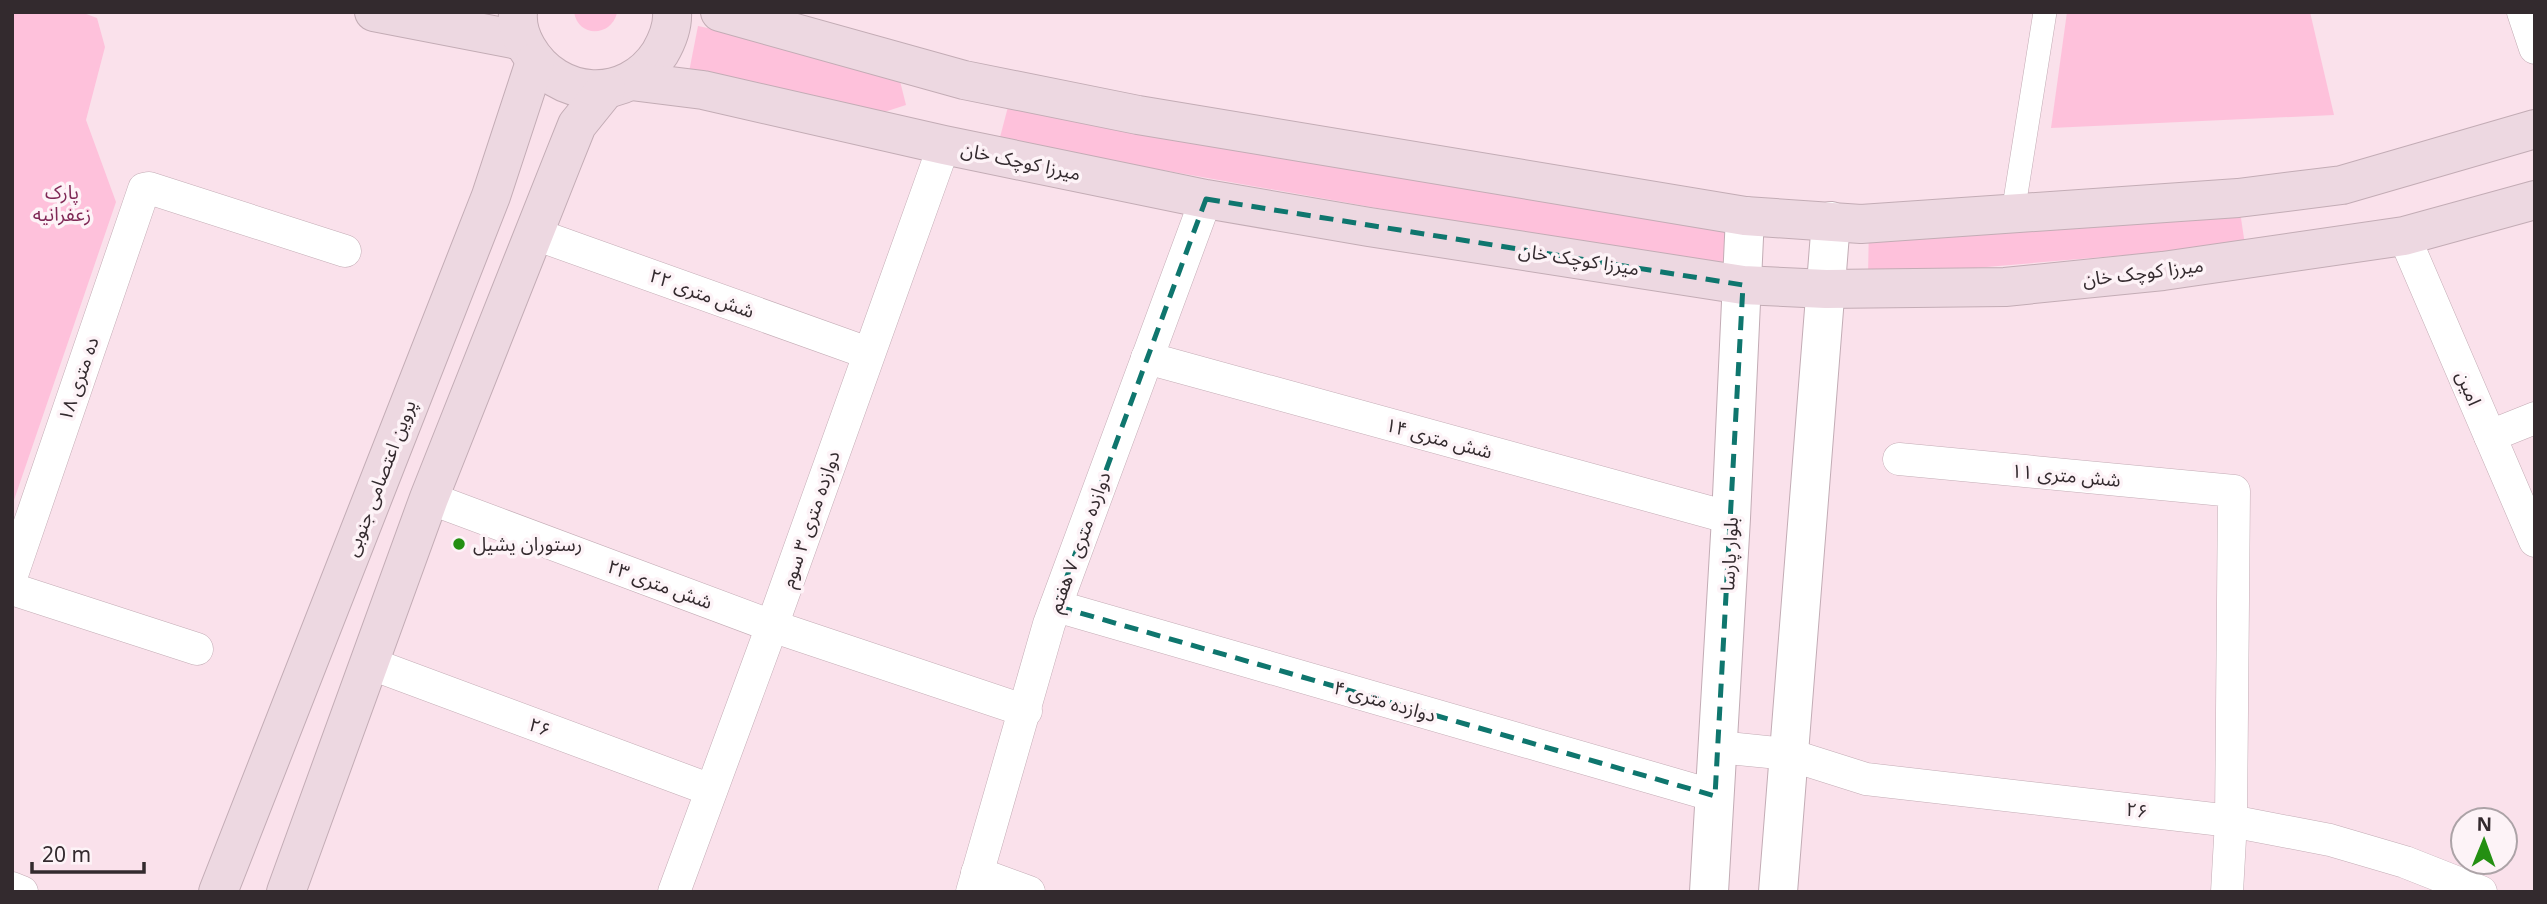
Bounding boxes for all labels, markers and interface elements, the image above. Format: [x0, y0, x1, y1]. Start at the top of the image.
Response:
street label: میرزا کوچک خان [959, 136, 1083, 186]
park label: پارک زعفرانیه [33, 179, 91, 227]
street label: میرزا کوچک خان [1517, 237, 1641, 281]
street label: میرزا کوچک خان [2081, 252, 2205, 292]
street label: شش متری ۲۲ [646, 262, 758, 324]
street label: ده متری ۱۸ [51, 333, 105, 425]
street label: امین [2450, 367, 2488, 409]
street label: پروین اعتصامی جنوبی [338, 396, 422, 560]
street label: شش متری ۱۴ [1383, 411, 1495, 465]
street label: دوازده متری ۳ سوم [774, 447, 847, 592]
street label: شش متری ۱۱ [2010, 457, 2122, 493]
street label: دوازده متری ۷ هفتم [1041, 468, 1118, 617]
street label: بلوار پارسا [1714, 516, 1744, 592]
place label: رستوران یشیل [473, 531, 582, 557]
marker: رستوران یشیل [451, 536, 467, 552]
street label: شش متری ۲۳ [604, 553, 716, 615]
street label: دوازده متری ۴ [1331, 674, 1439, 728]
street label: ۲۶ [525, 711, 555, 743]
street label: ۲۶ [2125, 796, 2149, 824]
north arrow [2449, 806, 2519, 876]
text: N [2476, 811, 2492, 837]
scale bar [32, 830, 144, 874]
text: 20 m [42, 840, 91, 868]

